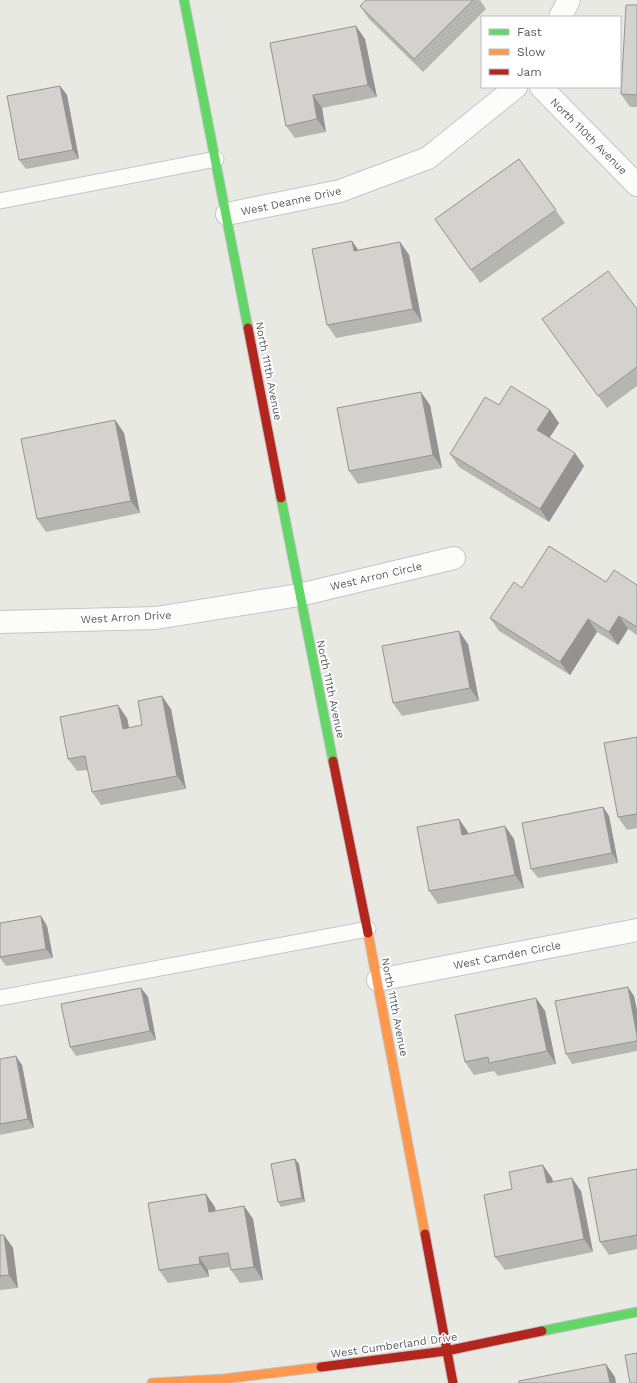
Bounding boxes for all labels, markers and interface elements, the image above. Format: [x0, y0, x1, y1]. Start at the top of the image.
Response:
legend [481, 16, 621, 88]
text: Fast [517, 25, 542, 39]
text: Slow [517, 45, 545, 59]
text: Jam [517, 65, 542, 79]
street label: North 110th Avenue [548, 95, 630, 177]
street label: West Deanne Drive [240, 184, 342, 218]
street label: North 111th Avenue [253, 321, 284, 422]
street label: West Arron Circle [329, 560, 423, 593]
street label: West Arron Drive [80, 609, 172, 626]
street label: North 111th Avenue [314, 639, 347, 739]
street label: West Camden Circle [452, 939, 562, 972]
street label: North 111th Avenue [379, 957, 410, 1058]
street label: West Cumberland Drive [330, 1330, 458, 1361]

